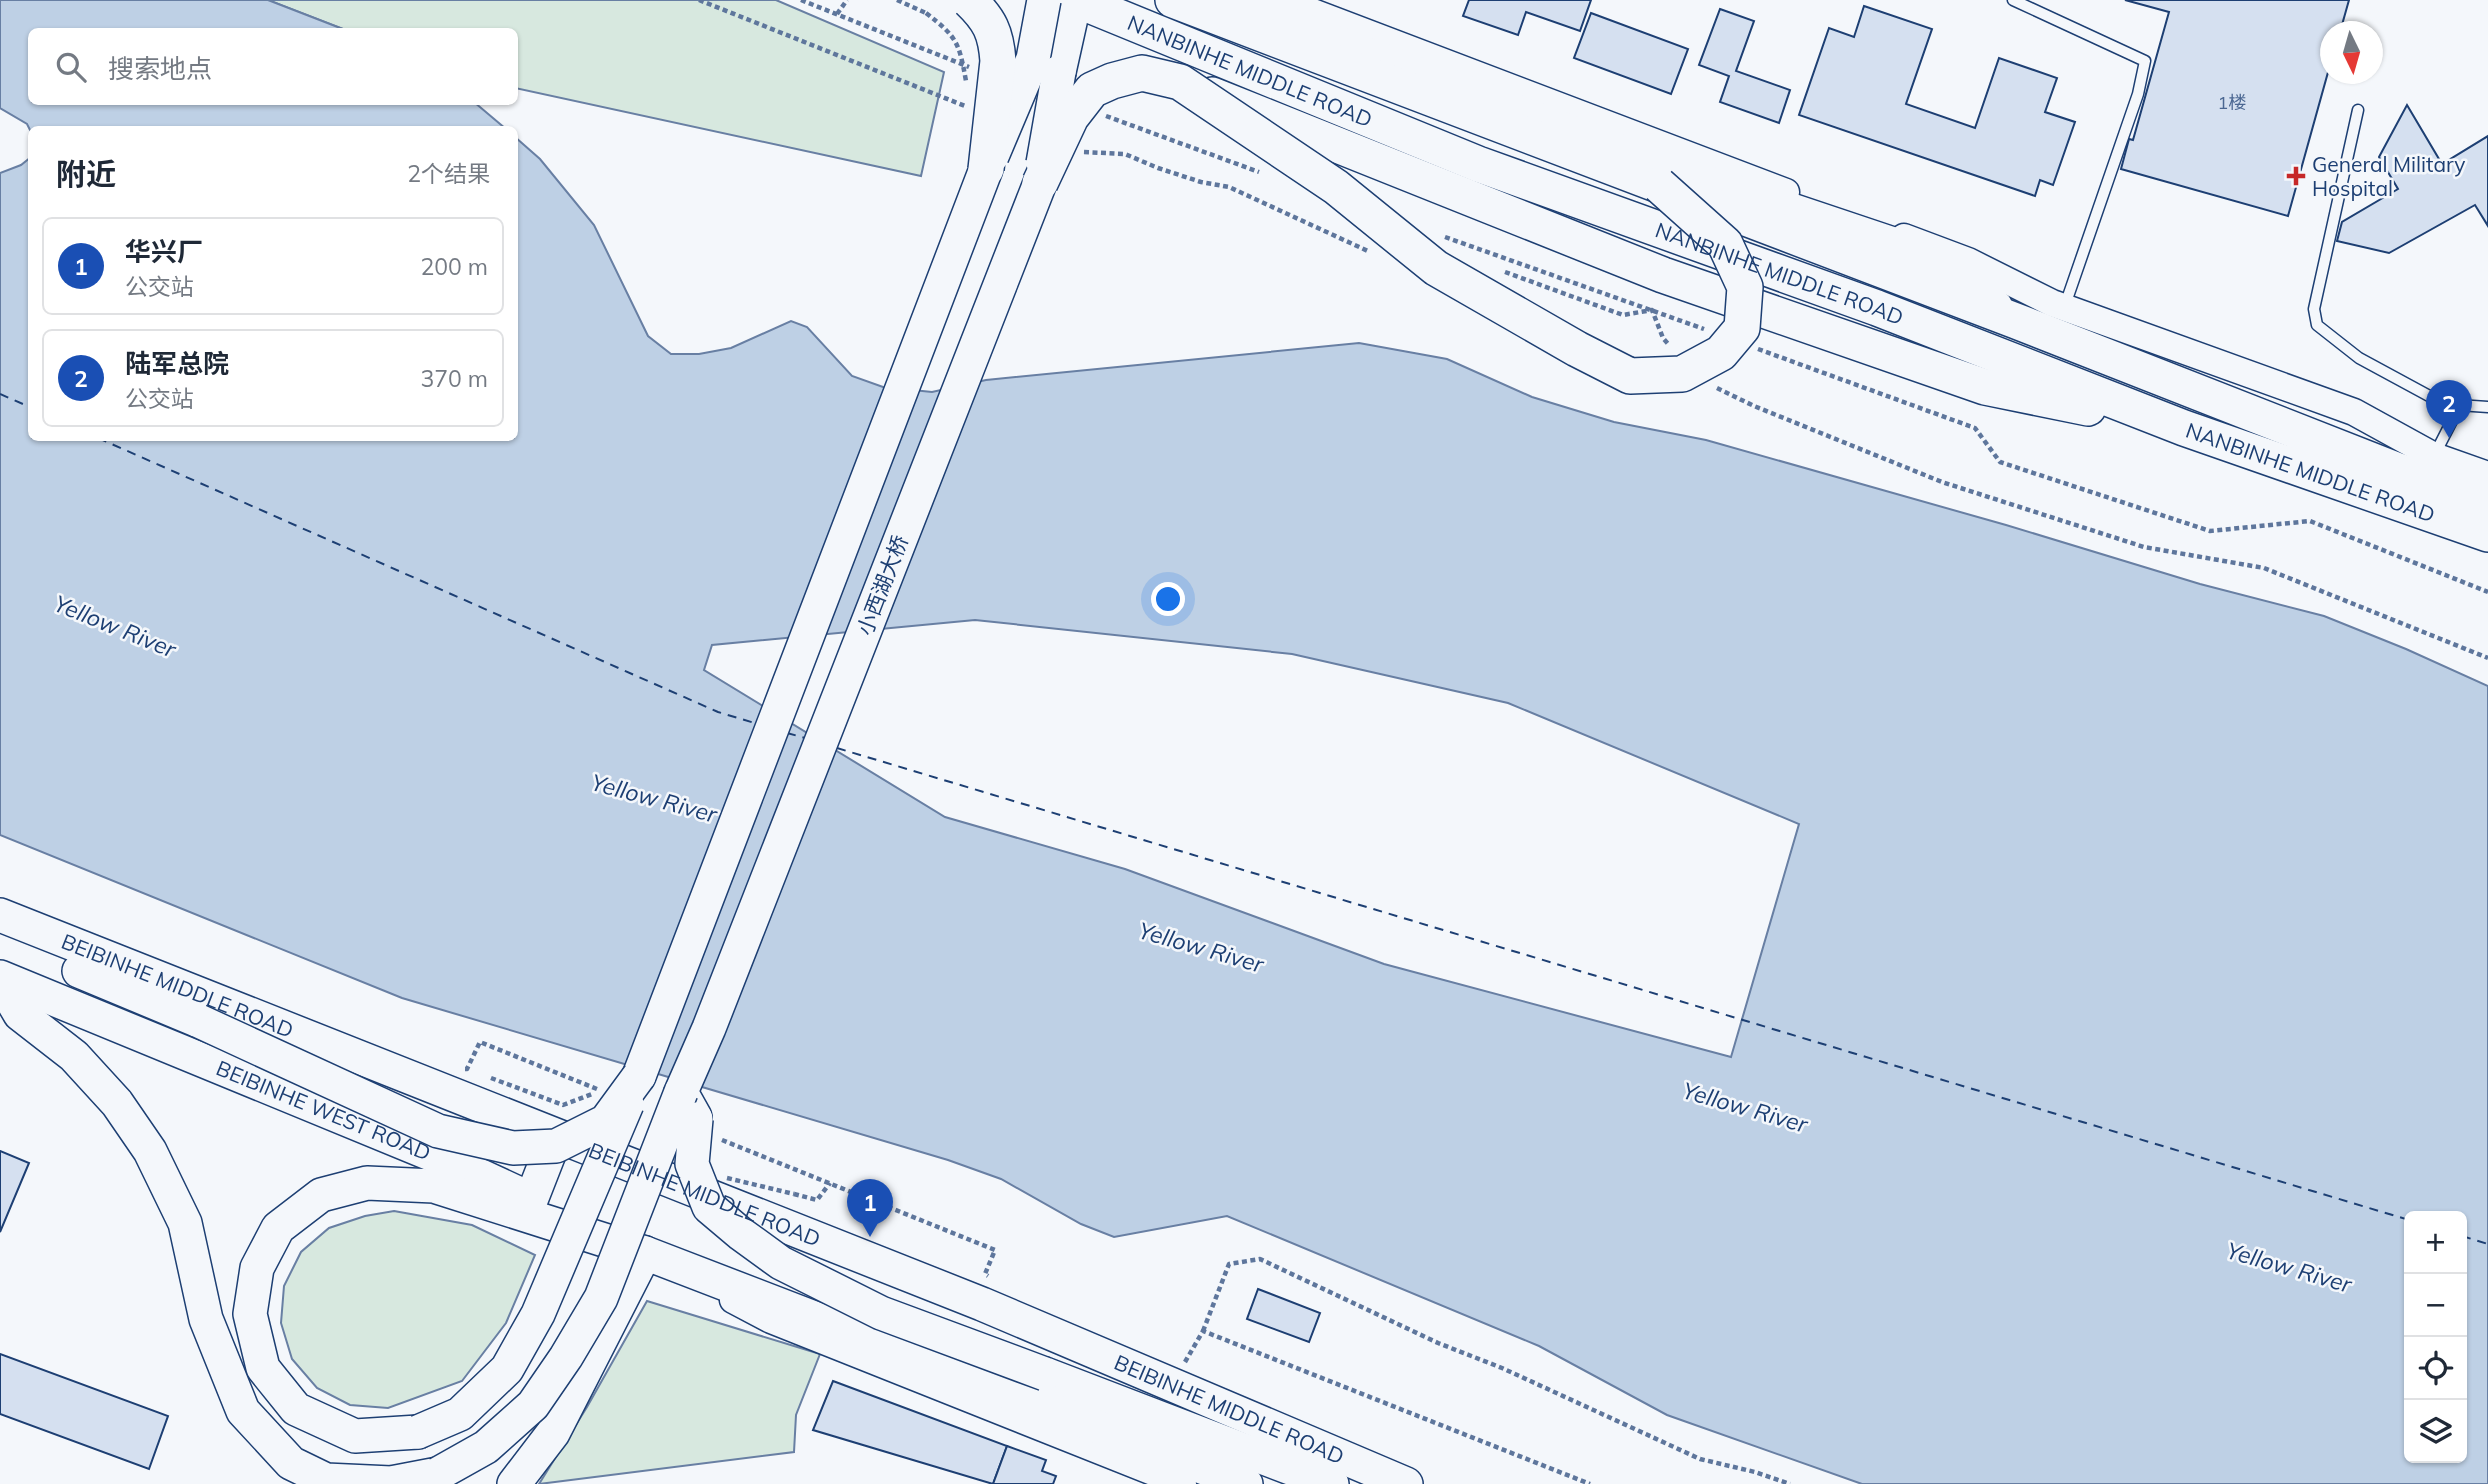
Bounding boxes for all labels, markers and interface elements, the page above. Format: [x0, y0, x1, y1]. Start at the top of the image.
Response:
street label: NANBINHE MIDDLE ROAD [1124, 9, 1376, 132]
north arrow [2320, 21, 2383, 84]
search box [28, 28, 518, 105]
icon: search [52, 48, 90, 86]
text: 搜索地点 [108, 52, 212, 85]
house number: 1楼 [2218, 91, 2246, 114]
place label: General Military Hospital [2312, 151, 2465, 201]
text: 附近 [56, 155, 116, 193]
text: 2个结果 [407, 159, 490, 188]
marker: General Military Hospital [2286, 166, 2306, 186]
street label: NANBINHE MIDDLE ROAD [1652, 216, 1907, 330]
text: 华兴厂 [125, 235, 203, 268]
text: 1 [74, 252, 88, 281]
text: 200 m [420, 252, 488, 281]
text: 公交站 [125, 272, 194, 301]
text: 陆军总院 [125, 347, 229, 380]
text: 2 [74, 364, 88, 393]
text: 370 m [420, 364, 488, 393]
pin: 2 [2426, 380, 2472, 438]
text: 公交站 [125, 384, 194, 413]
street label: NANBINHE MIDDLE ROAD [2183, 417, 2438, 527]
street label: 小西湖大桥 [851, 531, 913, 639]
your location [1151, 582, 1185, 616]
water label: Yellow River [50, 588, 182, 664]
water label: Yellow River [588, 767, 722, 829]
water label: Yellow River [1135, 915, 1269, 979]
street label: BEIBINHE MIDDLE ROAD [58, 928, 297, 1043]
street label: BEIBINHE WEST ROAD [213, 1054, 435, 1166]
water label: Yellow River [1679, 1075, 1813, 1139]
street label: BEIBINHE MIDDLE ROAD [585, 1137, 824, 1252]
pin: 1 [847, 1179, 893, 1237]
map controls [2404, 1211, 2467, 1463]
button: + [2404, 1211, 2467, 1274]
water label: Yellow River [2223, 1235, 2357, 1299]
button: − [2404, 1274, 2467, 1337]
button: locate [2404, 1337, 2467, 1400]
street label: BEIBINHE MIDDLE ROAD [1111, 1349, 1348, 1469]
button: layers [2404, 1400, 2467, 1463]

